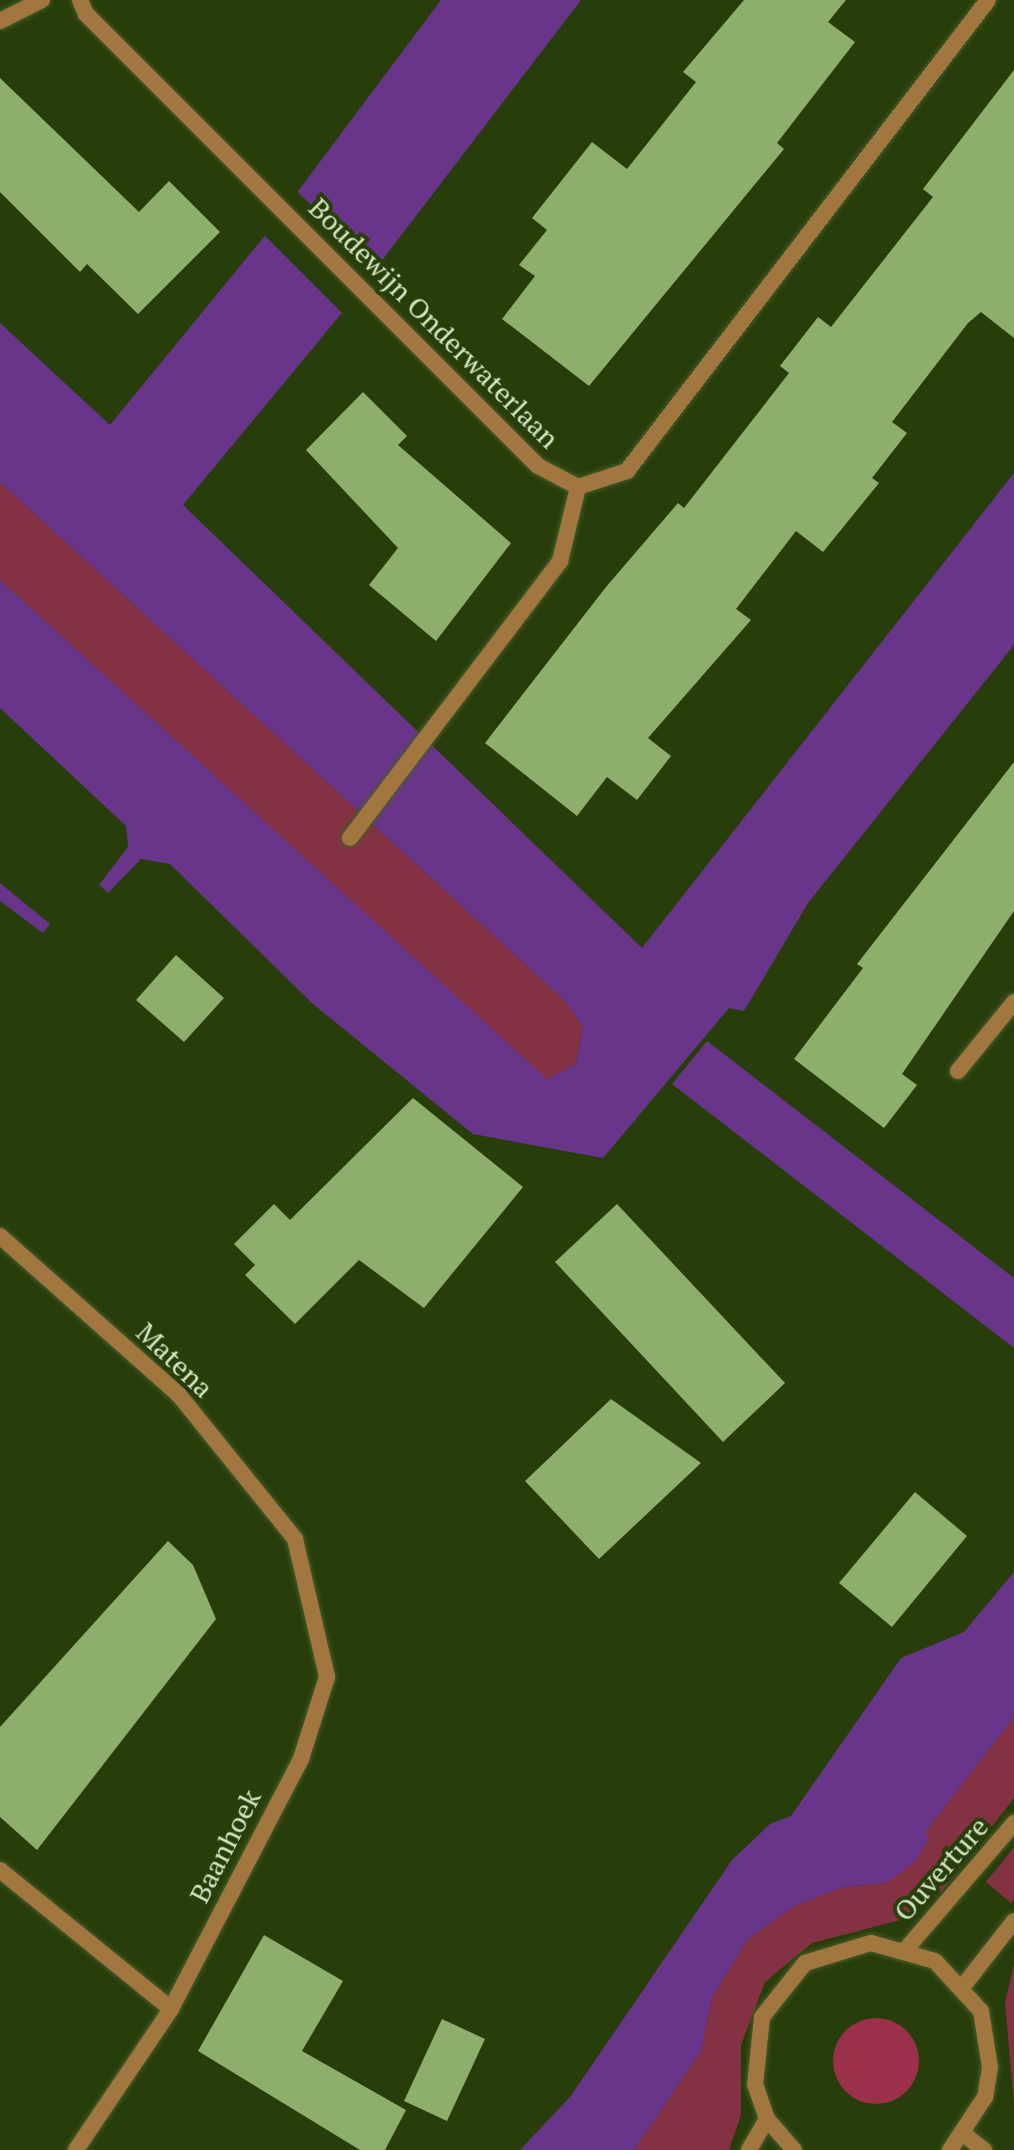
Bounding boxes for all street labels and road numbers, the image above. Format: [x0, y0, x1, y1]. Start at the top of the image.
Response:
street label: Boudewijn Onderwaterlaan [302, 191, 566, 455]
street label: Matena [130, 1315, 220, 1405]
street label: Baanhoek [182, 1784, 268, 1908]
street label: Ouverture [887, 1810, 995, 1928]

